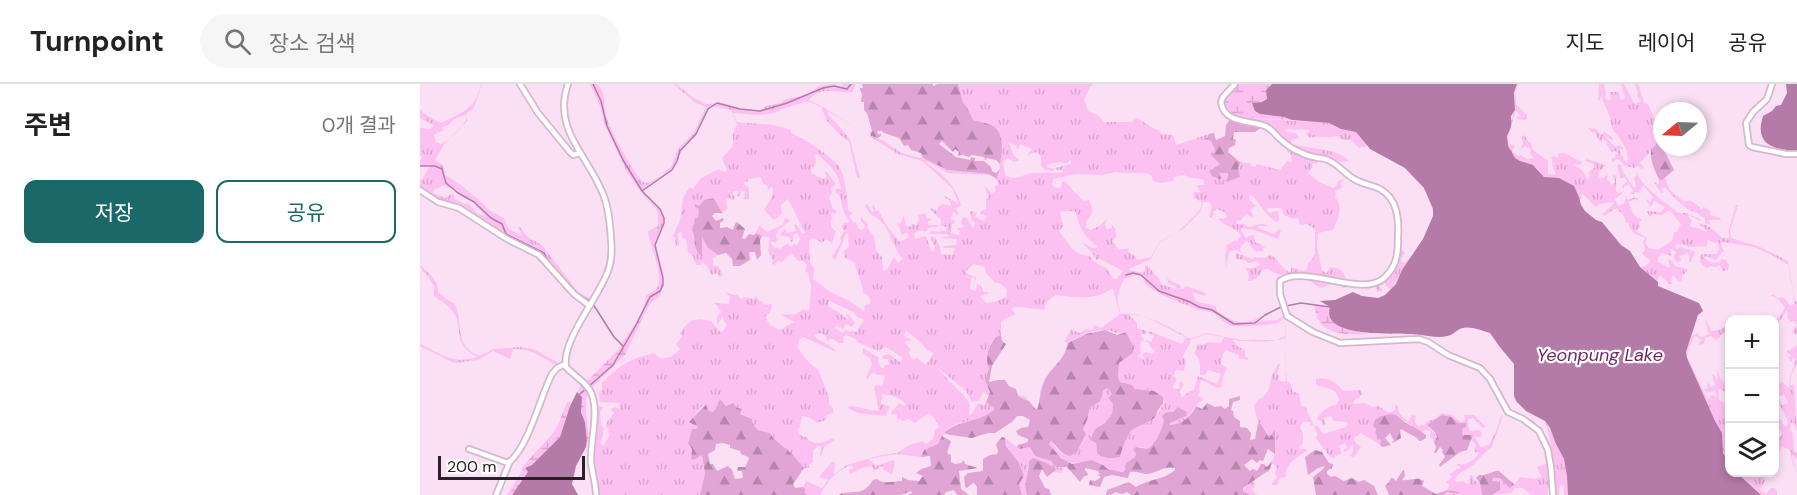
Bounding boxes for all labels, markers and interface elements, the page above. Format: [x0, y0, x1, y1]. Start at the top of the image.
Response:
search box [200, 14, 620, 68]
text: Turnpoint [30, 23, 164, 60]
icon: search [221, 25, 254, 58]
text: 장소 검색 [269, 29, 356, 58]
text: 지도 [1566, 29, 1604, 57]
text: 레이어 [1637, 29, 1695, 57]
text: 공유 [1728, 29, 1767, 57]
north arrow [1653, 102, 1707, 156]
text: 주변 [24, 108, 72, 142]
text: 0개 결과 [322, 112, 396, 138]
button: 저장 [24, 180, 204, 243]
button: 공유 [216, 180, 396, 243]
map controls [1725, 315, 1779, 477]
button: + [1725, 315, 1779, 369]
water label: Yeonpung Lake [1537, 343, 1663, 367]
button: − [1725, 369, 1779, 423]
button: layers [1725, 423, 1779, 477]
scale bar [438, 453, 585, 480]
text: 200 m [447, 456, 496, 477]

